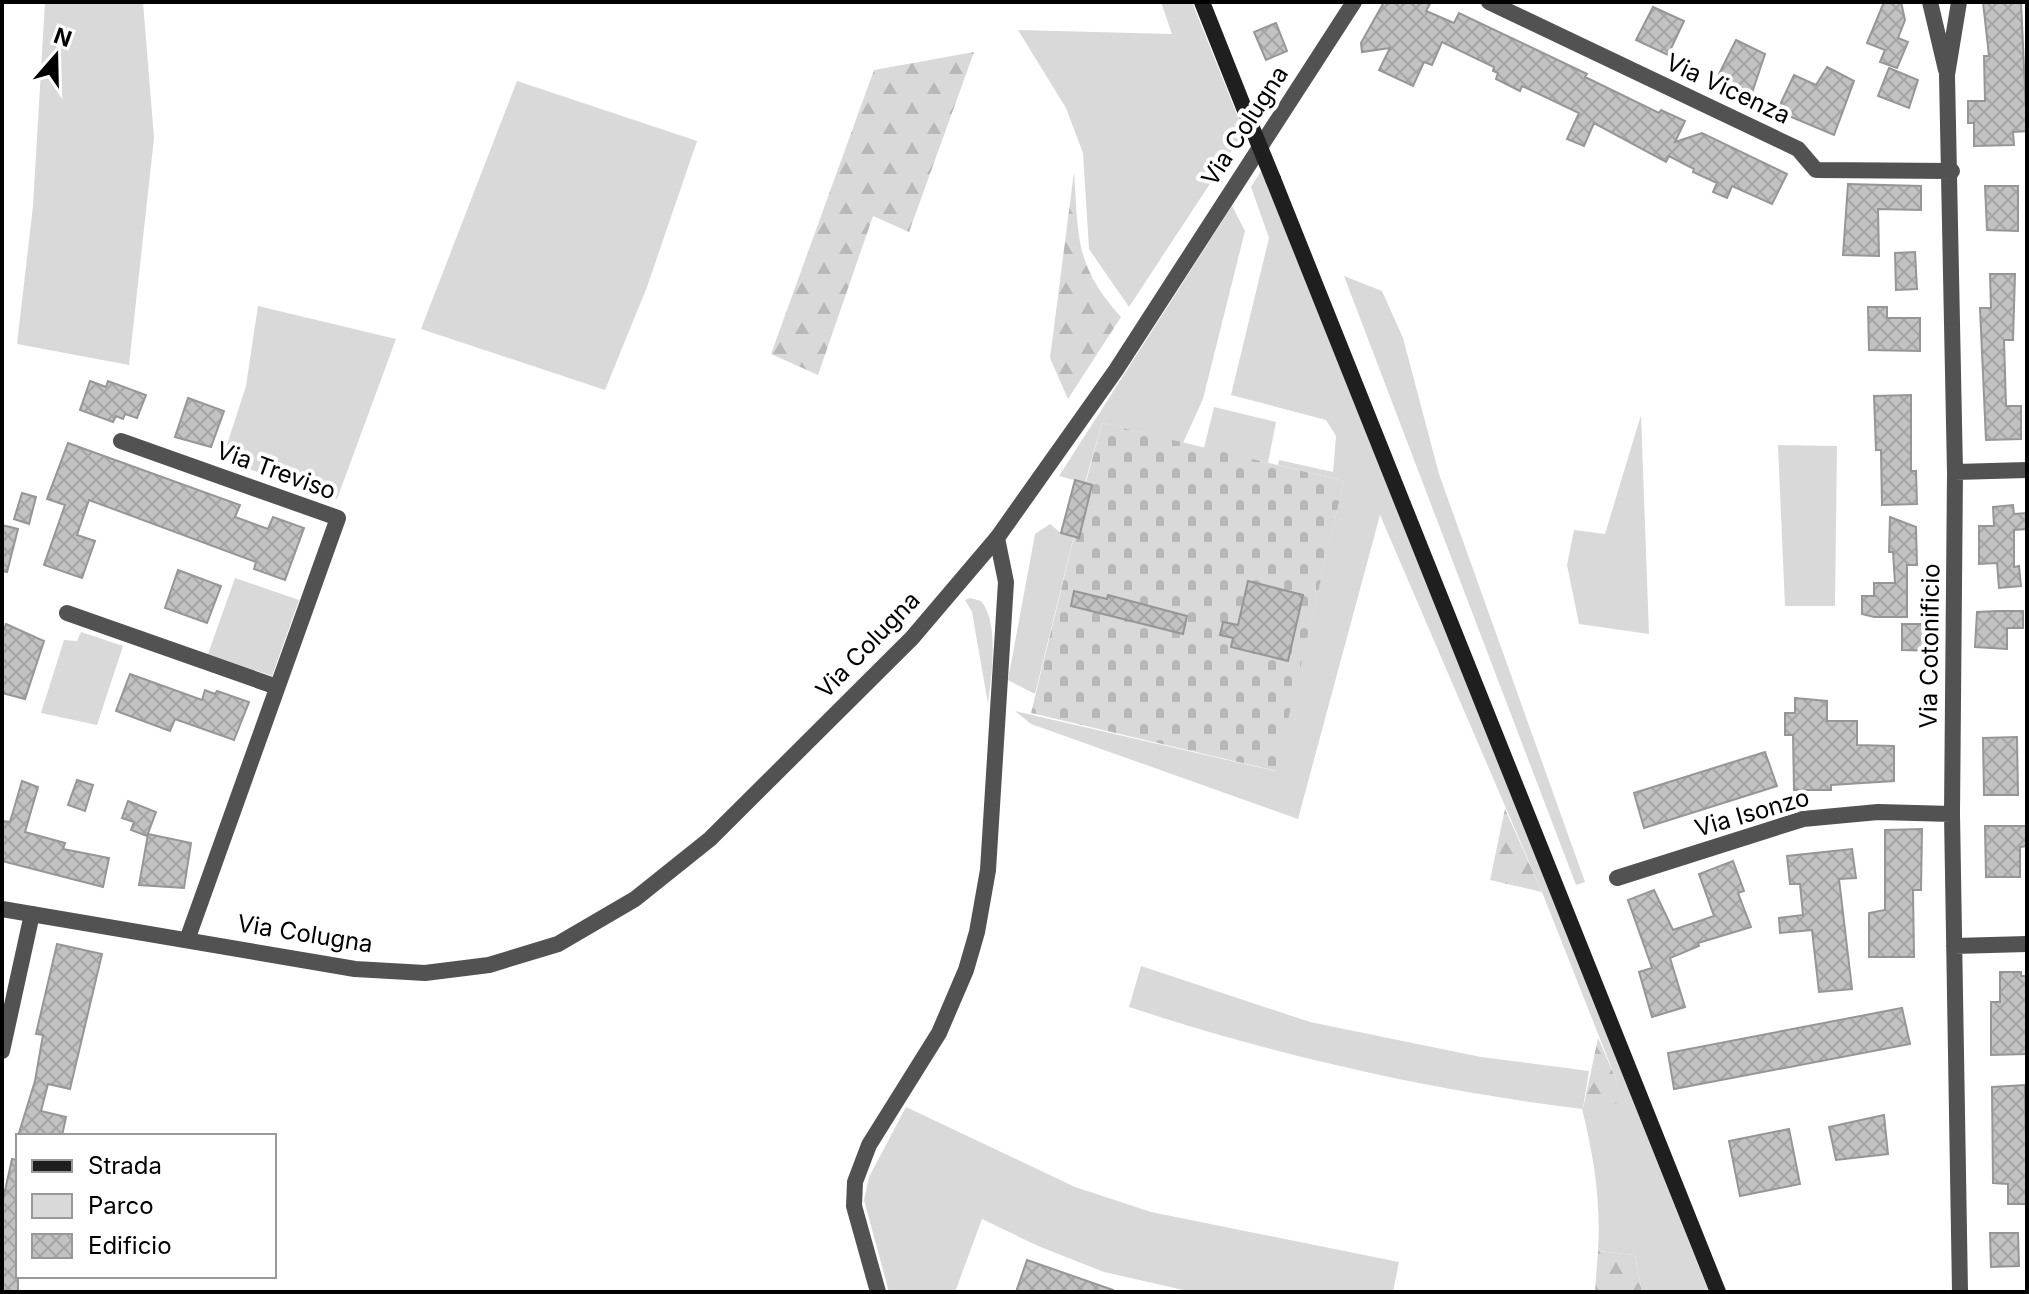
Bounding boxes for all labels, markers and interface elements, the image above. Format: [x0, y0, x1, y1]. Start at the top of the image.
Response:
north arrow [16, 16, 96, 96]
text: N [51, 22, 75, 52]
street label: Via Vicenza [1662, 47, 1795, 130]
street label: Via Colugna [1195, 60, 1294, 191]
street label: Via Treviso [212, 435, 340, 506]
street label: Via Cotonificio [1914, 563, 1945, 729]
street label: Via Colugna [810, 585, 926, 704]
street label: Via Isonzo [1691, 782, 1812, 843]
street label: Via Colugna [235, 908, 375, 959]
legend [16, 1134, 276, 1278]
text: Strada [88, 1151, 162, 1180]
text: Parco [88, 1191, 154, 1220]
text: Edificio [88, 1231, 172, 1260]

